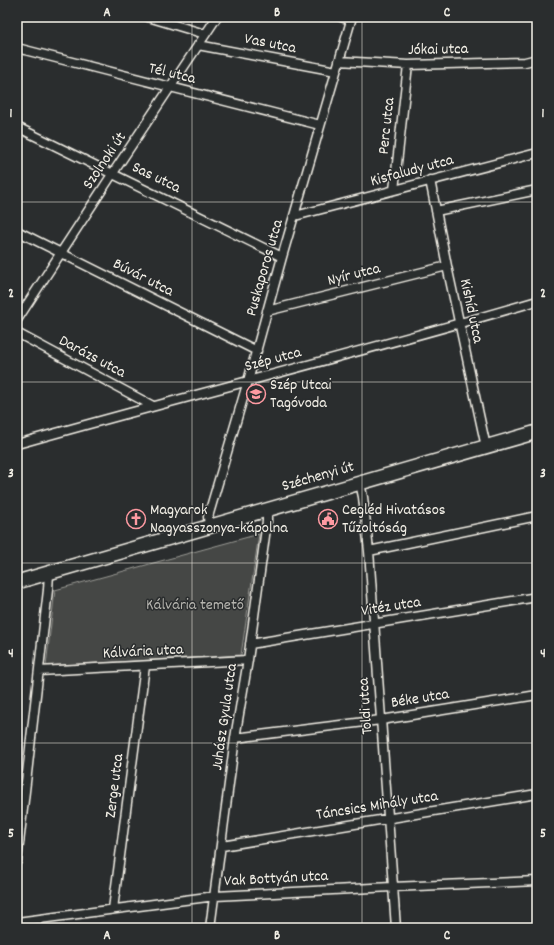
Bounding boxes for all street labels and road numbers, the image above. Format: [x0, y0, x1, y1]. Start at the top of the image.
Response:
street label: Vas utca [242, 28, 298, 60]
street label: Jókai utca [408, 38, 469, 62]
street label: Tél utca [146, 57, 198, 91]
street label: Perc utca [373, 96, 401, 156]
street label: Szolnoki út [77, 128, 133, 194]
street label: Kisfaludy utca [368, 149, 457, 193]
street label: Sas utca [128, 156, 185, 200]
street label: Puskaporos utca [240, 216, 290, 319]
street label: Búvár utca [109, 253, 178, 303]
street label: Nyír utca [325, 257, 383, 293]
street label: Kishíd utca [453, 277, 489, 346]
street label: Darázs utca [54, 330, 130, 384]
street label: Szép utca [242, 341, 304, 379]
street label: Széchenyi út [279, 456, 357, 498]
street label: Vitéz utca [360, 591, 423, 623]
street label: Kálvária utca [102, 638, 184, 666]
street label: Juhász Gyula utca [206, 662, 244, 772]
street label: Toldi utca [353, 676, 379, 735]
street label: Béke utca [389, 683, 451, 715]
street label: Zerge utca [100, 752, 130, 819]
street label: Táncsics Mihály utca [314, 785, 440, 827]
street label: Vak Bottyán utca [223, 865, 329, 893]

